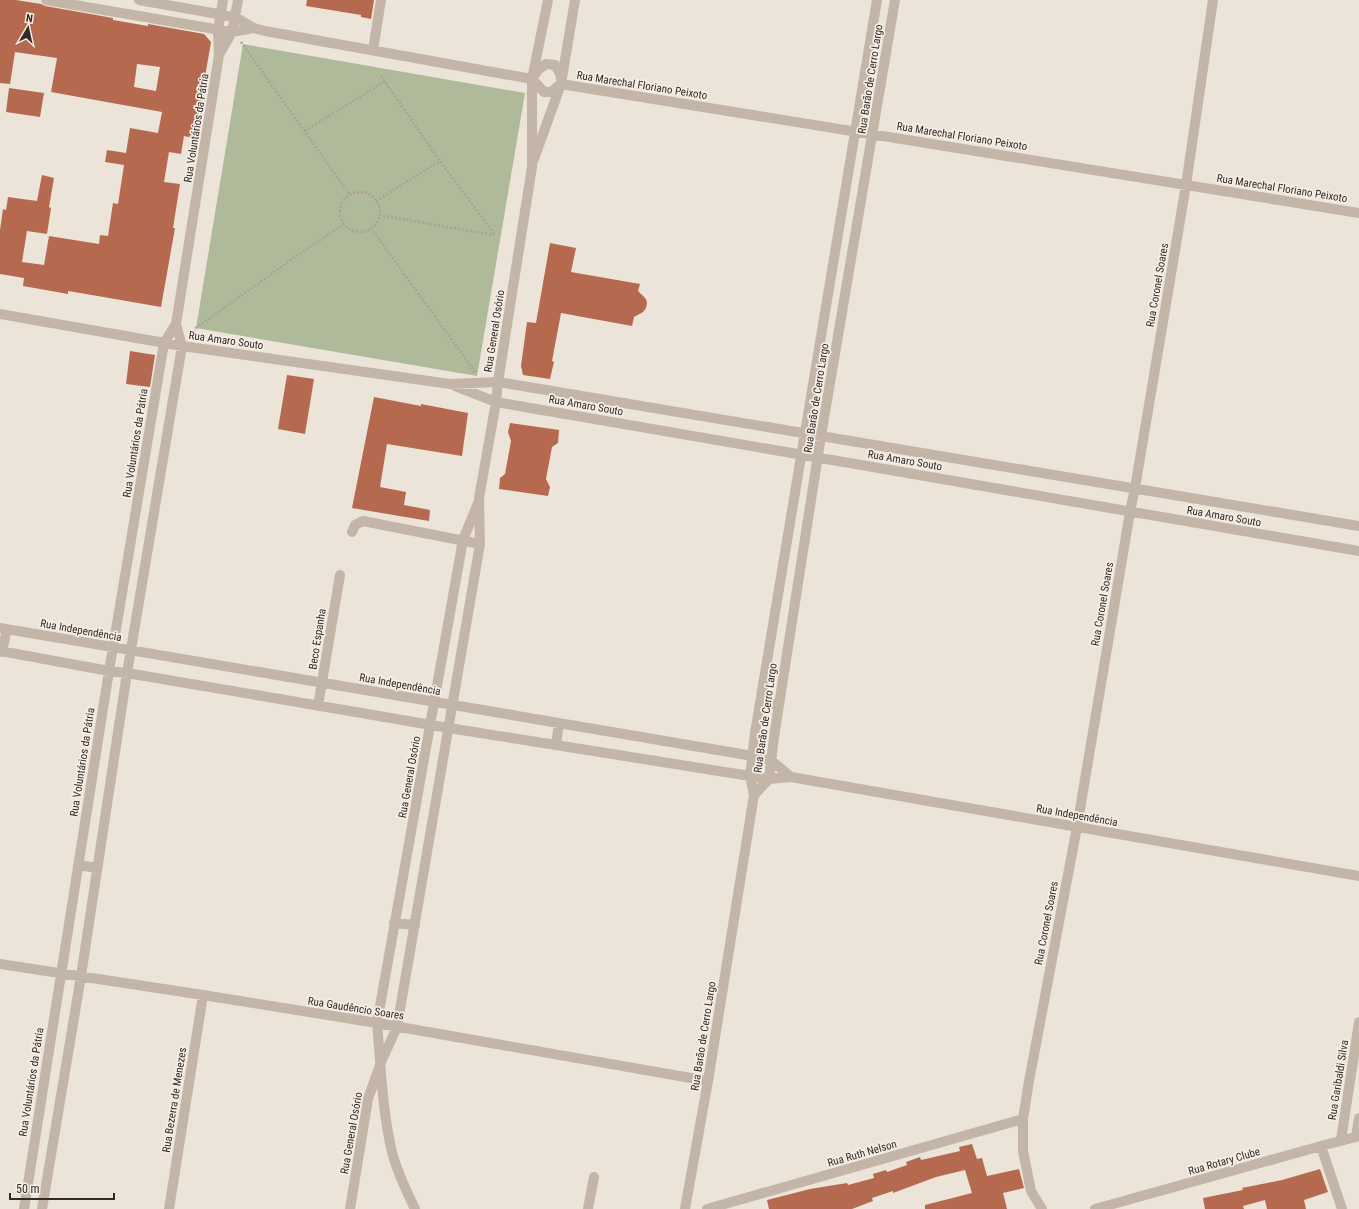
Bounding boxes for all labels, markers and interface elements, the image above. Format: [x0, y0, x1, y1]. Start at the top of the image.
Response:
north arrow [8, 8, 48, 48]
text: N [25, 12, 34, 26]
street label: Rua Barão de Cerro Largo [855, 23, 886, 135]
street label: Rua Marechal Floriano Peixoto [576, 69, 709, 102]
street label: Rua Voluntários da Pátria [181, 73, 212, 183]
street label: Rua Marechal Floriano Peixoto [896, 120, 1029, 153]
street label: Rua Marechal Floriano Peixoto [1216, 172, 1349, 205]
street label: Rua Coronel Soares [1144, 242, 1171, 328]
street label: Rua General Osório [482, 289, 507, 373]
street label: Rua Amaro Souto [188, 329, 265, 352]
street label: Rua Barão de Cerro Largo [801, 342, 832, 454]
street label: Rua Voluntários da Pátria [120, 388, 151, 498]
street label: Rua Amaro Souto [548, 393, 625, 419]
street label: Rua Amaro Souto [867, 448, 944, 474]
street label: Rua Amaro Souto [1186, 504, 1263, 530]
street label: Rua Coronel Soares [1089, 561, 1116, 647]
street label: Beco Espanha [306, 608, 329, 670]
street label: Rua Independência [39, 617, 123, 644]
street label: Rua Barão de Cerro Largo [751, 662, 780, 774]
street label: Rua Independência [358, 671, 442, 698]
street label: Rua Voluntários da Pátria [67, 707, 98, 817]
street label: Rua General Osório [396, 735, 423, 819]
street label: Rua Independência [1035, 802, 1119, 829]
street label: Rua Coronel Soares [1032, 880, 1061, 966]
street label: Rua Barão de Cerro Largo [688, 980, 719, 1092]
street label: Rua Gaudêncio Soares [307, 994, 405, 1023]
street label: Rua Voluntários da Pátria [16, 1027, 47, 1137]
street label: Rua Garibaldi Silva [1326, 1039, 1351, 1121]
street label: Rua Bezerra de Menezes [160, 1047, 189, 1154]
street label: Rua General Osório [338, 1091, 365, 1175]
street label: Rua Ruth Nelson [826, 1137, 898, 1170]
street label: Rua Rotary Clube [1187, 1145, 1262, 1178]
scale bar [10, 1175, 114, 1201]
text: 50 m [16, 1182, 40, 1196]

